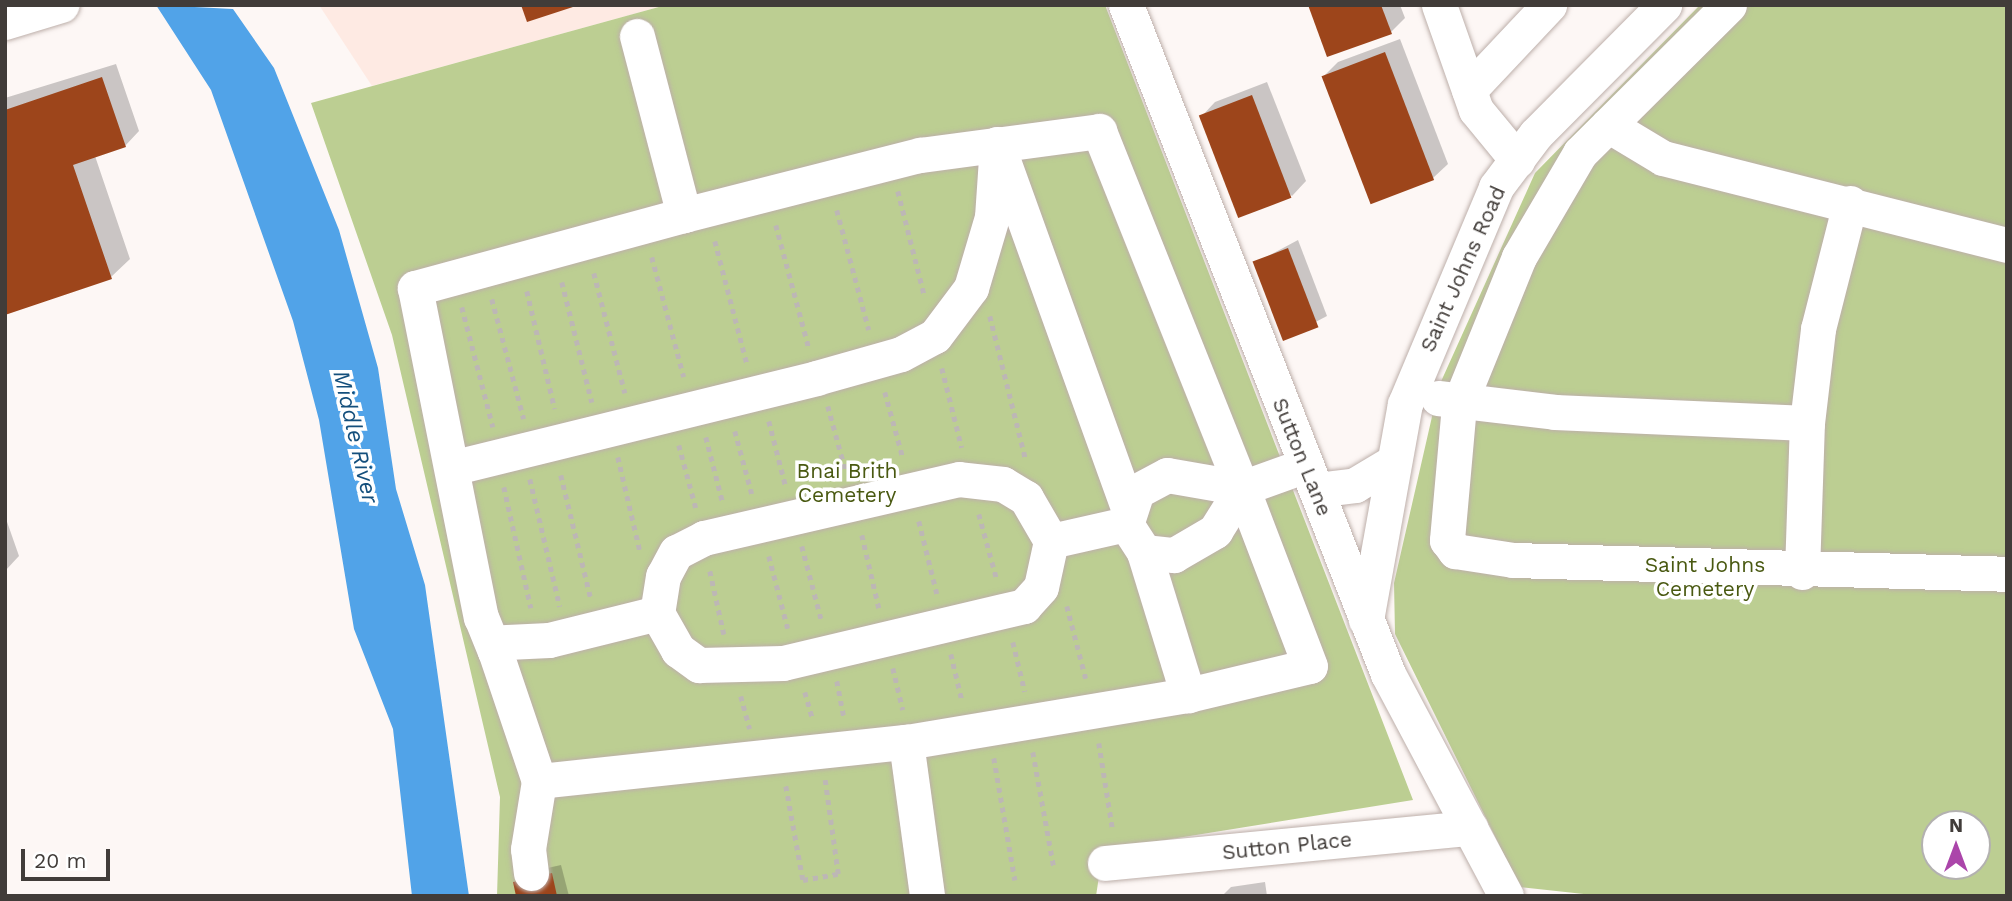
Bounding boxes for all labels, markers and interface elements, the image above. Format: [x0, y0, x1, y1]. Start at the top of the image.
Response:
street label: Saint Johns Road [1415, 182, 1511, 356]
water label: Middle River [326, 368, 384, 506]
street label: Sutton Lane [1267, 394, 1337, 520]
park label: Bnai Brith Cemetery [796, 458, 898, 508]
park label: Saint Johns Cemetery [1645, 552, 1765, 602]
north arrow [1921, 810, 1991, 880]
text: N [1949, 814, 1963, 837]
street label: Sutton Place [1221, 827, 1353, 865]
scale bar [24, 834, 114, 878]
text: 20 m [34, 848, 86, 873]

